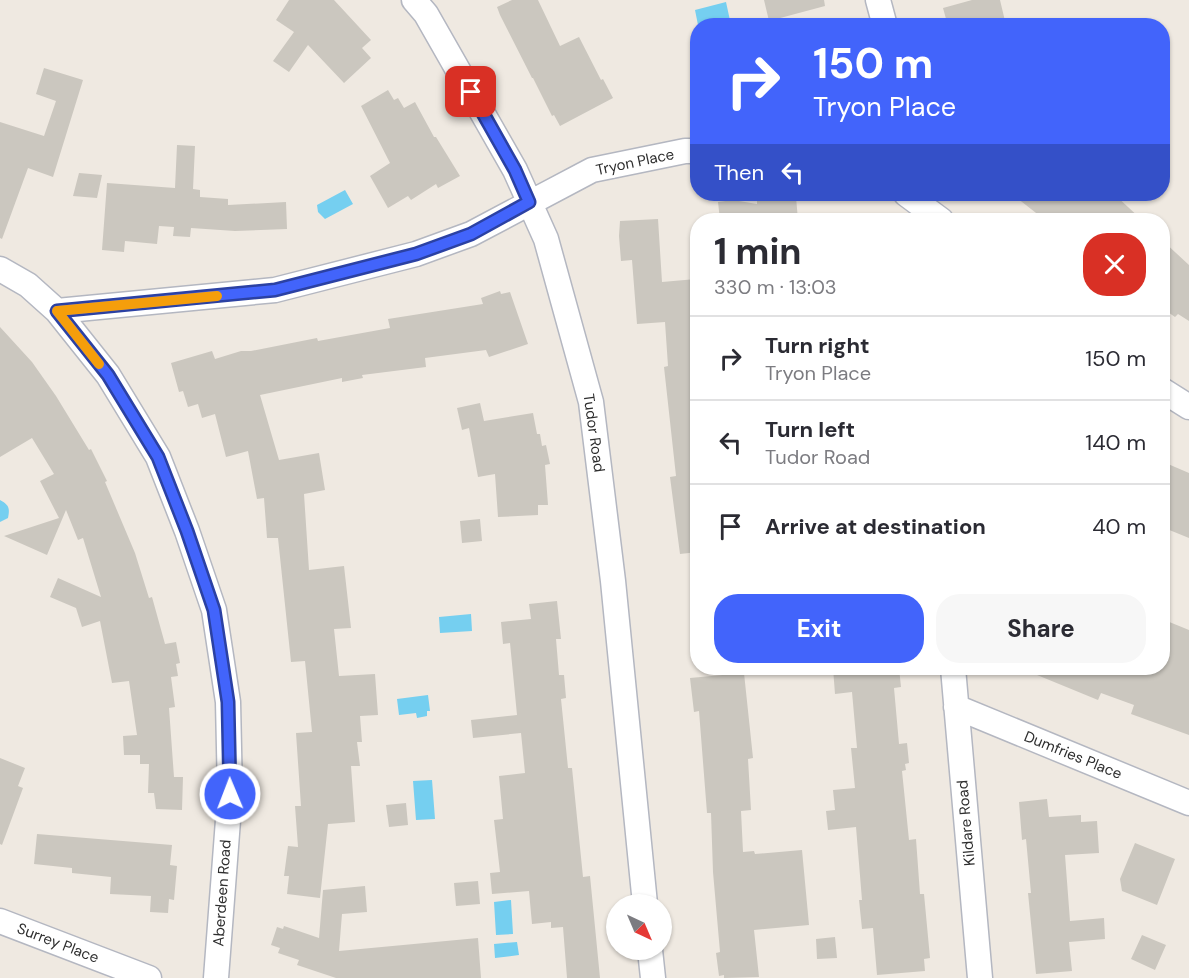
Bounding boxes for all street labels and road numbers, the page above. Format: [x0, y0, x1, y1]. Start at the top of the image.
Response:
street label: Tryon Place [594, 144, 676, 180]
street label: Tudor Road [579, 392, 609, 474]
street label: Dumfries Place [1021, 726, 1125, 784]
street label: Kildare Road [952, 779, 980, 867]
street label: Aberdeen Road [208, 839, 236, 947]
street label: Surrey Place [14, 918, 102, 968]

